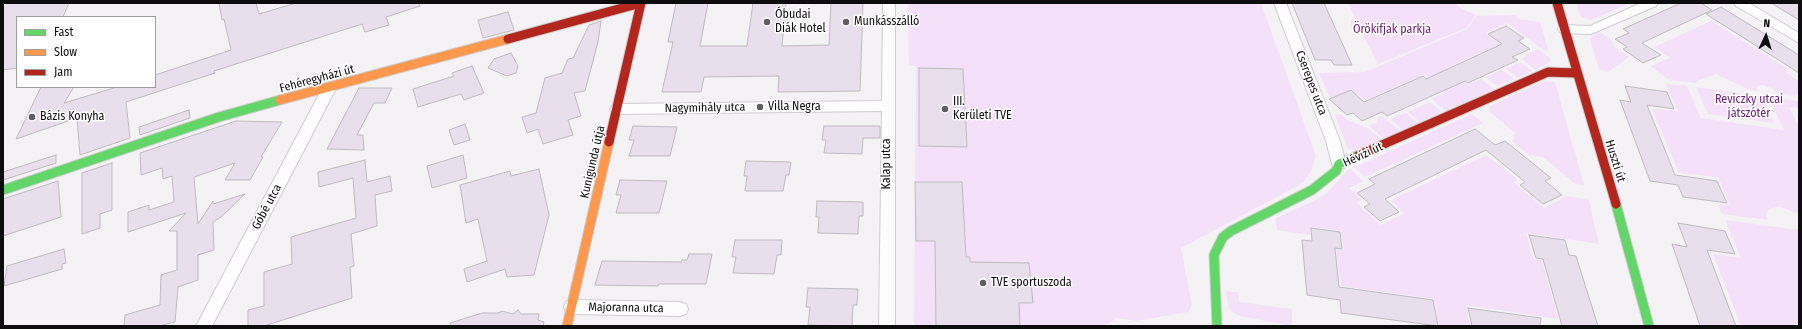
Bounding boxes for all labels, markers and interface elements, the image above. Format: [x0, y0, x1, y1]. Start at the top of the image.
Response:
place label: Óbudai Diák Hotel [775, 8, 826, 36]
place label: Munkásszálló [854, 15, 919, 29]
legend [16, 16, 156, 88]
north arrow [1746, 16, 1786, 56]
marker: Óbudai Diák Hotel [762, 17, 772, 27]
marker: Munkásszálló [841, 17, 851, 27]
text: N [1763, 17, 1771, 30]
park label: Örökifjak parkja [1353, 23, 1431, 37]
text: Fast [54, 25, 73, 39]
text: Slow [54, 45, 77, 59]
street label: Cserepes utca [1292, 49, 1330, 117]
street label: Fehéregyházi út [278, 62, 356, 96]
text: Jam [54, 65, 72, 79]
park label: Reviczky utcai játszótér [1715, 93, 1783, 121]
place label: III. Kerületi TVE [953, 95, 1012, 123]
street label: Nagymihály utca [665, 100, 745, 116]
place label: Villa Negra [768, 100, 821, 114]
marker: Villa Negra [755, 102, 765, 112]
marker: III. Kerületi TVE [940, 104, 950, 114]
place label: Bázis Konyha [40, 110, 104, 124]
marker: Bázis Konyha [27, 112, 37, 122]
street label: Kunigunda útja [578, 124, 608, 200]
street label: Kalap utca [880, 138, 894, 190]
street label: Huszti út [1602, 138, 1628, 184]
street label: Hévízi út [1341, 140, 1385, 170]
street label: Góbé utca [249, 182, 285, 232]
place label: TVE sportuszoda [991, 276, 1072, 290]
marker: TVE sportuszoda [978, 278, 988, 288]
street label: Majoranna utca [588, 300, 664, 316]

